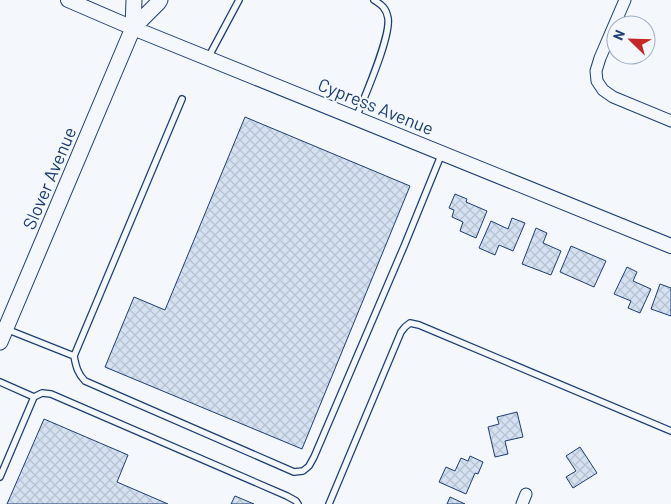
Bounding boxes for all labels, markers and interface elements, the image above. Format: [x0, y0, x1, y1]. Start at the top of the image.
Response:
north arrow [606, 15, 656, 65]
text: N [609, 27, 628, 42]
street label: Cypress Avenue [315, 73, 437, 139]
street label: Slover Avenue [18, 123, 80, 233]

